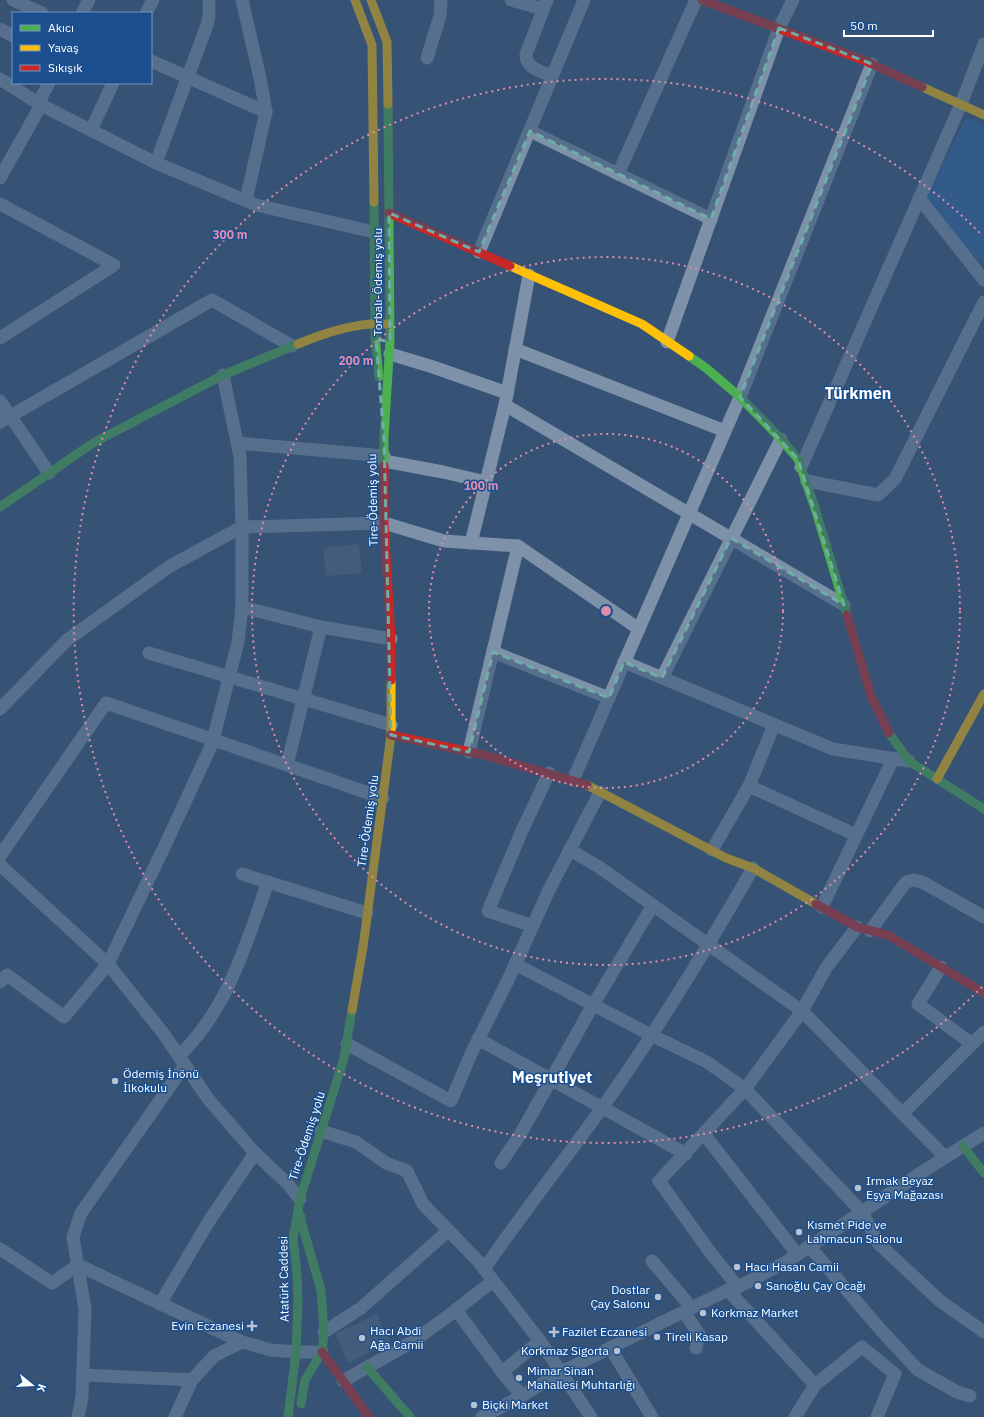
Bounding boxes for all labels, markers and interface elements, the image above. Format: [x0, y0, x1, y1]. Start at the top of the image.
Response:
legend [12, 12, 152, 84]
scale bar [844, 12, 933, 38]
text: 50 m [850, 18, 878, 33]
text: Akıcı [48, 20, 74, 35]
text: Yavaş [48, 40, 79, 55]
text: Sıkışık [48, 60, 83, 75]
text: 300 m [212, 227, 248, 242]
street label: Torbalı-Ödemiş yolu [370, 228, 385, 336]
text: 200 m [338, 353, 374, 368]
district label: Türkmen [825, 383, 891, 403]
street label: Tire-Ödemiş yolu [364, 453, 381, 547]
text: 100 m [463, 478, 499, 493]
centre of rings [599, 604, 613, 618]
street label: Tire-Ödemiş yolu [354, 774, 381, 868]
place label: Ödemiş İnönü İlkokulu [123, 1066, 199, 1095]
district label: Meşrutiyet [512, 1067, 592, 1087]
marker: Ödemiş İnönü İlkokulu [110, 1076, 120, 1086]
street label: Tire-Ödemiş yolu [285, 1089, 328, 1182]
place label: Irmak Beyaz Eşya Mağazası [866, 1173, 943, 1202]
marker: Irmak Beyaz Eşya Mağazası [853, 1183, 863, 1193]
place label: Kısmet Pide ve Lahmacun Salonu [807, 1217, 903, 1246]
marker: Kısmet Pide ve Lahmacun Salonu [794, 1227, 804, 1237]
street label: Atatürk Caddesi [275, 1236, 292, 1322]
place label: Hacı Hasan Camii [745, 1259, 839, 1274]
marker: Hacı Hasan Camii [732, 1262, 742, 1272]
place label: Sarıoğlu Çay Ocağı [766, 1278, 866, 1293]
marker: Sarıoğlu Çay Ocağı [753, 1281, 763, 1291]
place label: Dostlar Çay Salonu [590, 1282, 651, 1311]
marker: Dostlar Çay Salonu [653, 1292, 663, 1302]
place label: Korkmaz Market [711, 1305, 799, 1320]
marker: Korkmaz Market [698, 1308, 708, 1318]
place label: Evin Eczanesi [171, 1318, 244, 1333]
marker: Evin Eczanesi [247, 1321, 257, 1331]
place label: Hacı Abdi Ağa Camii [370, 1323, 424, 1352]
place label: Fazilet Eczanesi [562, 1324, 647, 1339]
marker: Fazilet Eczanesi [549, 1327, 559, 1337]
place label: Tireli Kasap [665, 1329, 728, 1344]
marker: Tireli Kasap [652, 1332, 662, 1342]
marker: Hacı Abdi Ağa Camii [357, 1333, 367, 1343]
place label: Korkmaz Sigorta [521, 1343, 610, 1358]
marker: Korkmaz Sigorta [612, 1346, 622, 1356]
place label: Mimar Sinan Mahallesi Muhtarlığı [527, 1363, 635, 1392]
north arrow [12, 1365, 52, 1405]
marker: Mimar Sinan Mahallesi Muhtarlığı [514, 1373, 524, 1383]
text: K [34, 1382, 49, 1394]
place label: Biçki Market [482, 1397, 549, 1412]
marker: Biçki Market [469, 1400, 479, 1410]

